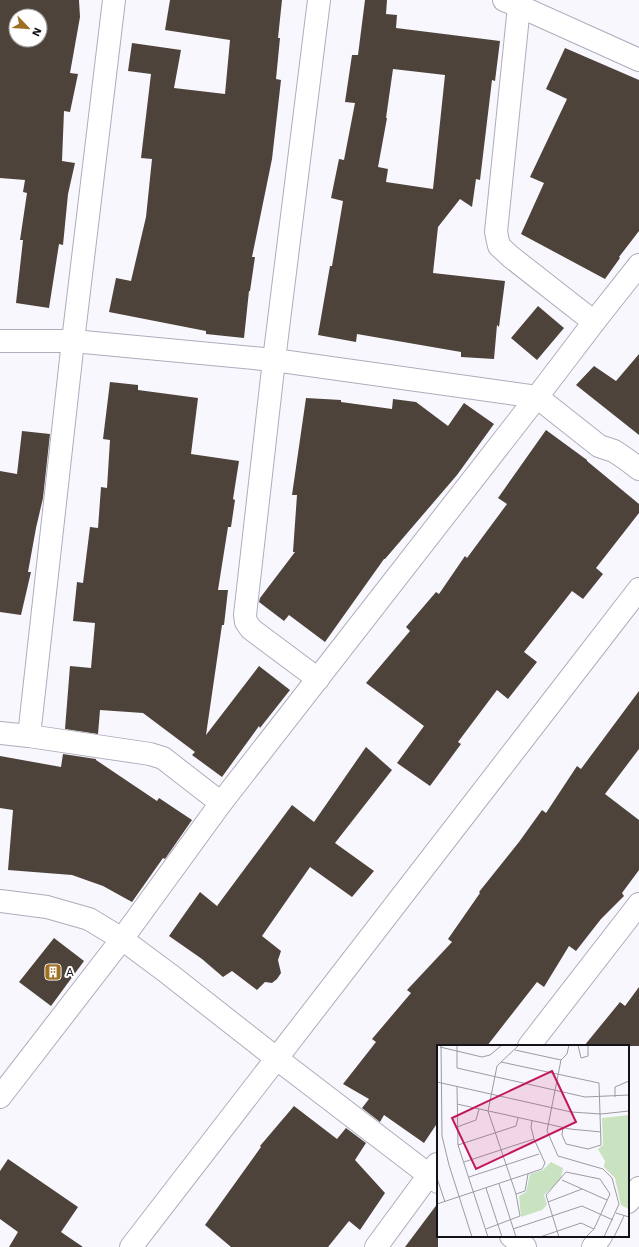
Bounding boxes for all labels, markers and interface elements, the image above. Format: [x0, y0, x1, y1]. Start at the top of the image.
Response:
north arrow [8, 8, 48, 48]
text: N [29, 26, 44, 38]
building icon: A [43, 962, 63, 982]
place label: A [66, 965, 74, 979]
inset map [437, 1045, 629, 1237]

